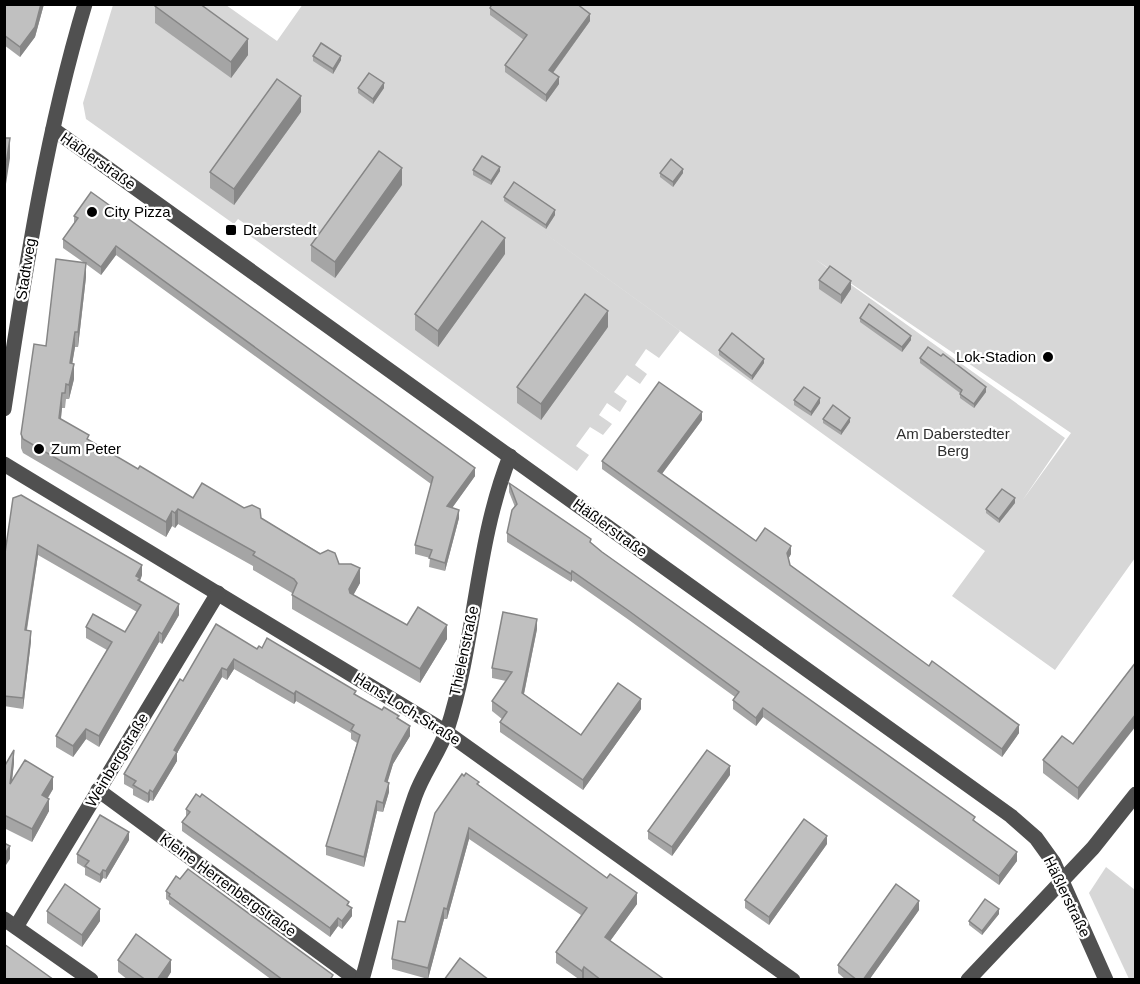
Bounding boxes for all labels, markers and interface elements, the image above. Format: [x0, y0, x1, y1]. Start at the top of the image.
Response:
street label: Häßlerstraße [58, 129, 139, 193]
place label: City Pizza [104, 203, 171, 220]
marker: City Pizza [85, 205, 99, 219]
place label: Daberstedt [243, 221, 317, 238]
marker: Daberstedt [224, 223, 238, 237]
street label: Stadtweg [12, 237, 39, 301]
place label: Lok-Stadion [956, 348, 1036, 365]
marker: Lok-Stadion [1041, 350, 1055, 364]
park label: Am Daberstedter Berg [896, 425, 1010, 459]
place label: Zum Peter [51, 440, 121, 457]
marker: Zum Peter [32, 442, 46, 456]
street label: Häßlerstraße [570, 495, 651, 560]
street label: Thielenstraße [446, 604, 481, 698]
street label: Hans-Loch-Straße [351, 669, 464, 748]
street label: Weinbergstraße [82, 710, 151, 810]
street label: Kleine Herrenbergstraße [157, 829, 300, 940]
street label: Häßlerstraße [1041, 854, 1094, 940]

